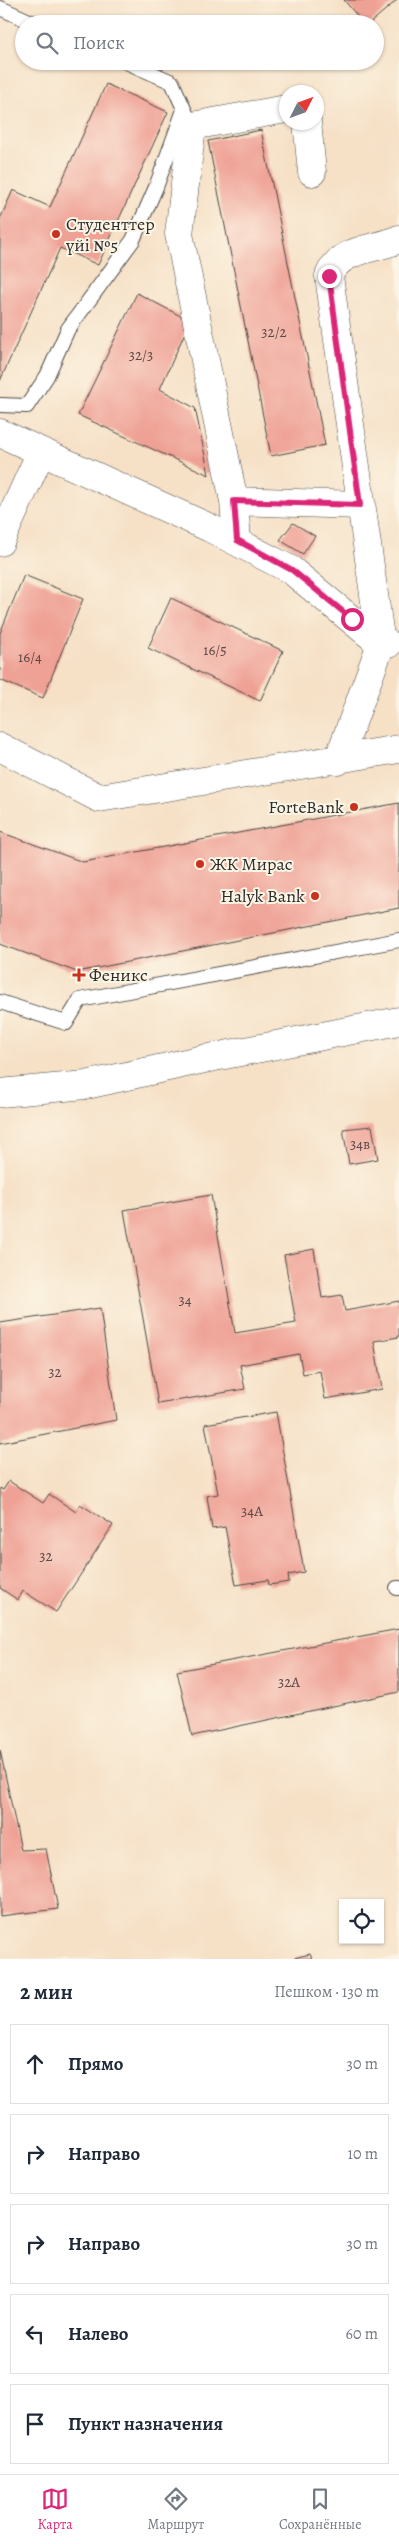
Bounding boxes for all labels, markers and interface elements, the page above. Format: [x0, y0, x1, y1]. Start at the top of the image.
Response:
search box [15, 15, 384, 70]
icon: search [33, 29, 61, 57]
text: Поиск [73, 30, 125, 56]
north arrow [279, 85, 324, 130]
place label: Студенттер үйі №5 [65, 212, 155, 257]
marker: Студенттер үйі №5 [50, 228, 62, 240]
route end [318, 265, 341, 288]
house number: 32/2 [261, 322, 287, 342]
house number: 32/3 [129, 345, 153, 365]
route start [341, 608, 364, 631]
house number: 16/5 [203, 640, 227, 660]
house number: 16/4 [18, 647, 42, 667]
place label: ForteBank [268, 795, 344, 819]
marker: ForteBank [348, 801, 360, 813]
place label: ЖК Мирас [210, 852, 293, 876]
marker: ЖК Мирас [194, 858, 206, 870]
place label: Halyk Bank [221, 884, 305, 908]
marker: Halyk Bank [309, 890, 321, 902]
place label: Феникс [89, 963, 148, 987]
marker: Феникс [73, 969, 85, 981]
house number: 34в [350, 1134, 370, 1154]
house number: 34 [178, 1290, 192, 1310]
house number: 32 [48, 1362, 62, 1382]
house number: 34А [241, 1501, 263, 1521]
house number: 32 [39, 1546, 53, 1566]
house number: 32А [278, 1672, 300, 1692]
map controls [339, 1899, 384, 1944]
button: locate [339, 1899, 384, 1944]
text: 2 мин [20, 1978, 73, 2006]
text: Пешком · 130 m [274, 1981, 379, 2003]
icon: ahead [21, 2050, 49, 2078]
text: Прямо [68, 2051, 123, 2077]
text: 30 m [346, 2053, 378, 2075]
icon: right [21, 2140, 49, 2168]
text: Направо [68, 2141, 140, 2167]
text: 10 m [348, 2143, 378, 2165]
icon: right [21, 2230, 49, 2258]
text: Направо [68, 2231, 140, 2257]
text: 30 m [346, 2233, 378, 2255]
icon: left [21, 2320, 49, 2348]
text: Налево [68, 2321, 128, 2347]
text: 60 m [346, 2323, 378, 2345]
icon: arrive [21, 2410, 49, 2438]
text: Пункт назначения [68, 2411, 223, 2437]
tab: Карта [37, 2485, 73, 2534]
tab: Маршрут [148, 2485, 204, 2534]
tab: Сохранённые [279, 2485, 362, 2534]

